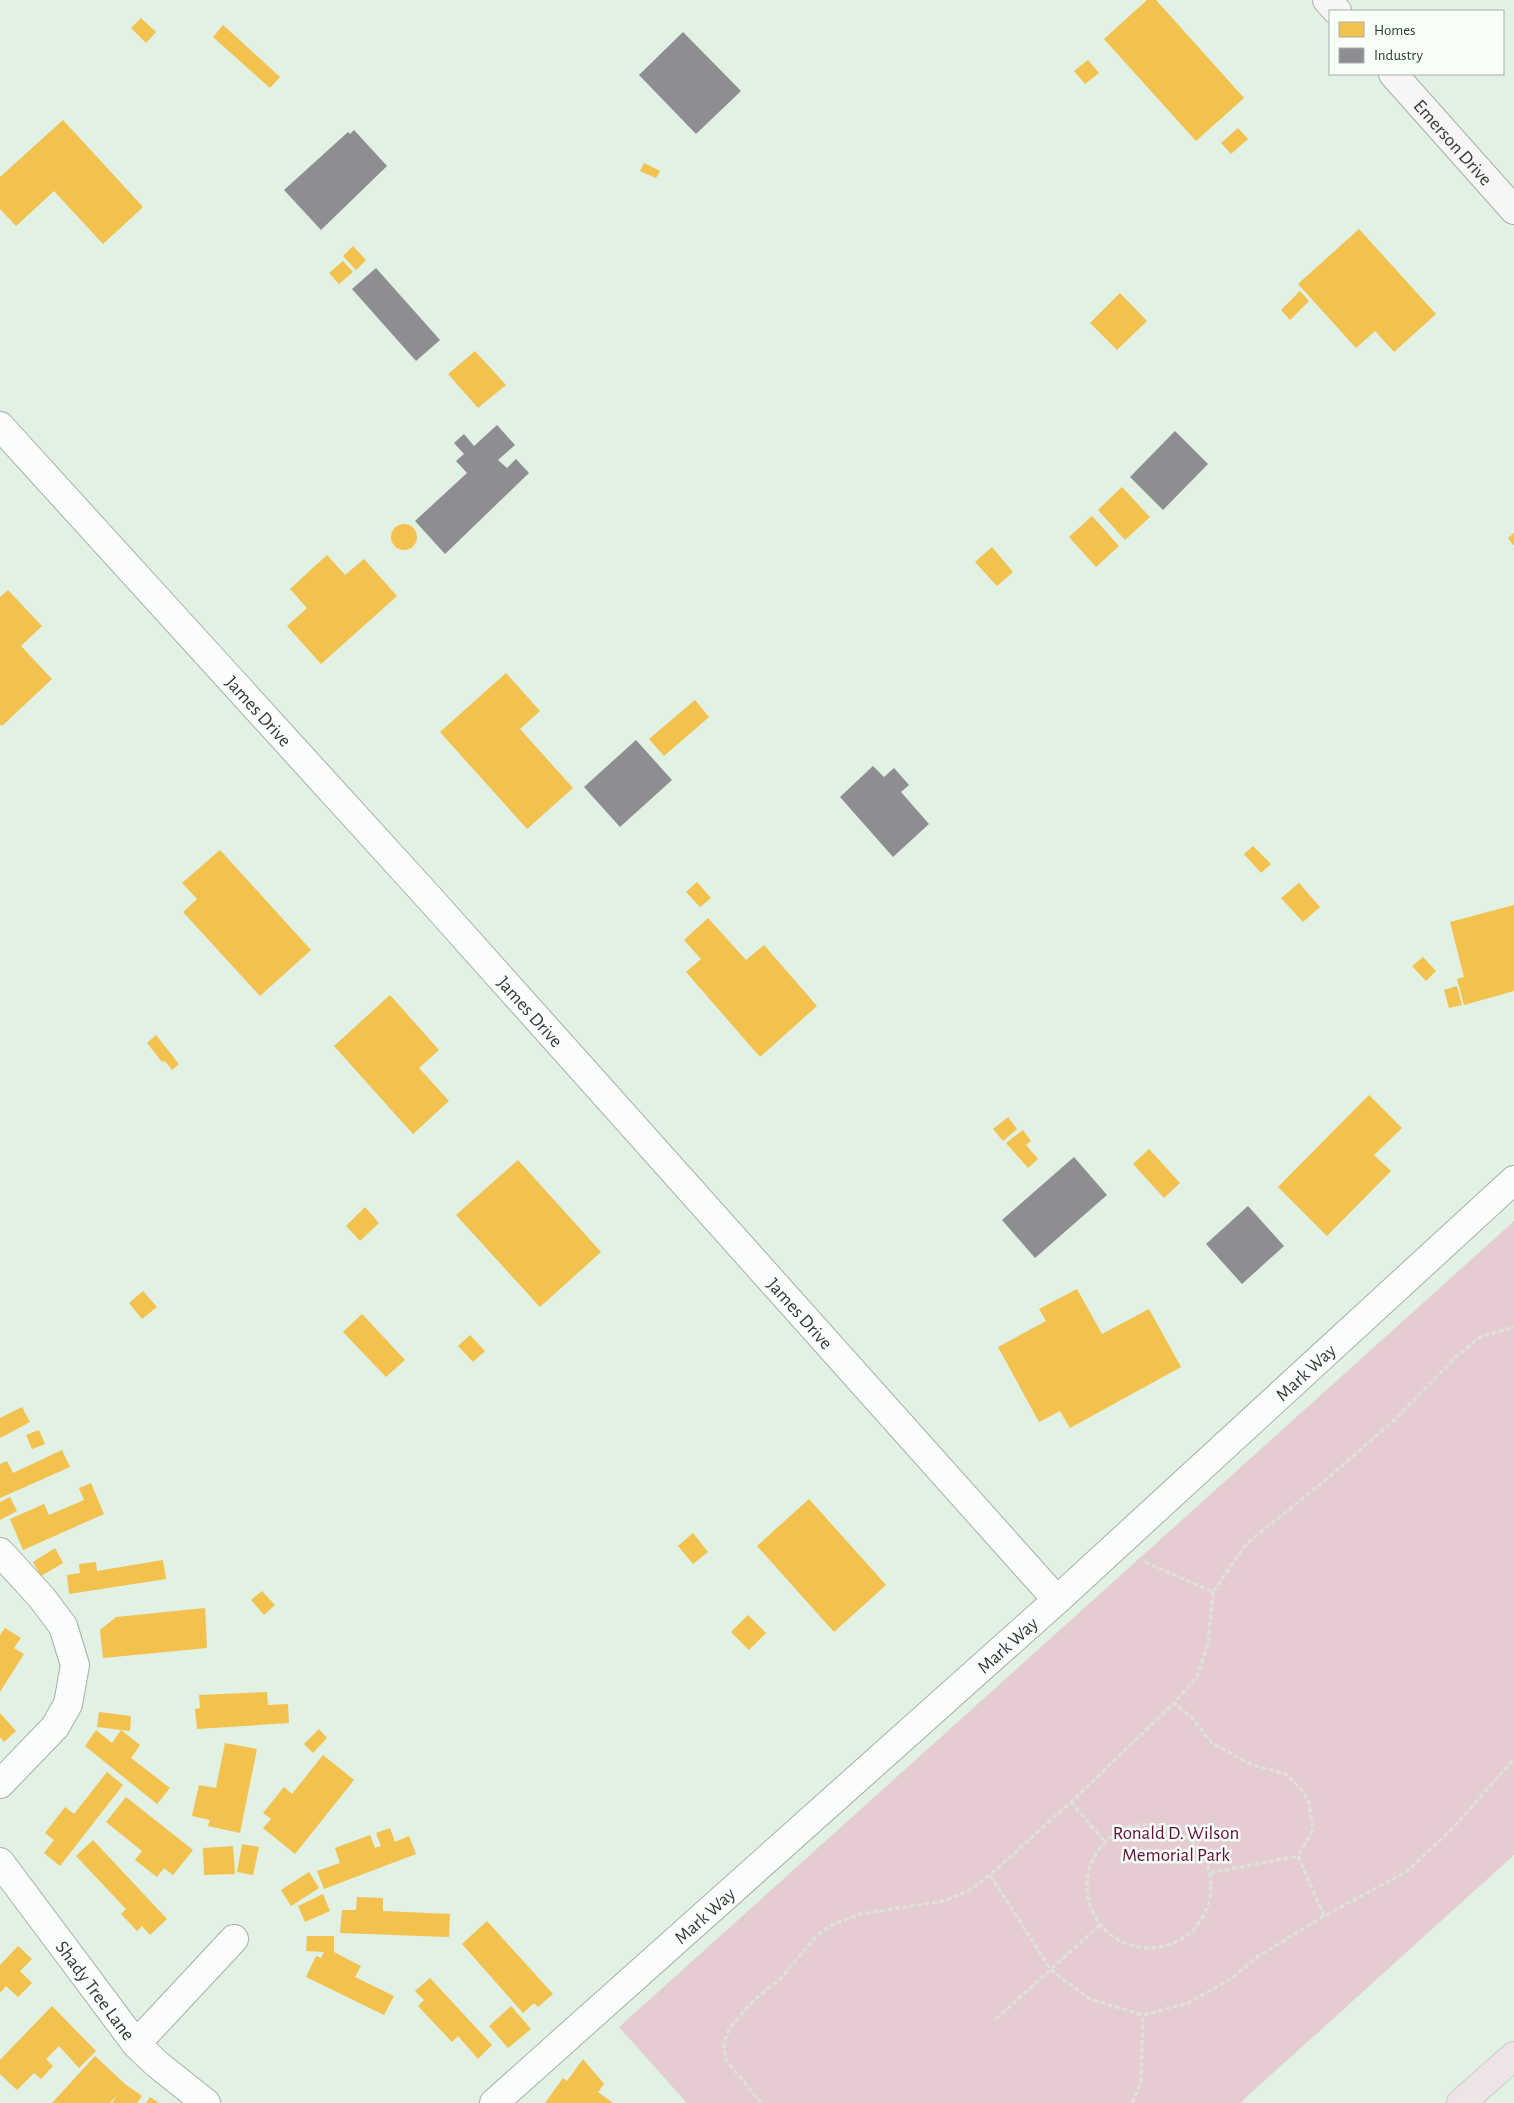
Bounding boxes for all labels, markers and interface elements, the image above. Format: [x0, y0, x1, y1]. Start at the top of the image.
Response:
legend [1329, 10, 1504, 75]
text: Homes [1374, 23, 1416, 38]
text: Industry [1374, 48, 1423, 63]
street label: Emerson Drive [1409, 96, 1495, 190]
street label: James Drive [221, 673, 295, 751]
street label: James Drive [493, 973, 566, 1051]
street label: James Drive [763, 1275, 836, 1353]
street label: Mark Way [1273, 1341, 1340, 1405]
street label: Mark Way [974, 1614, 1042, 1677]
park label: Ronald D. Wilson Memorial Park [1113, 1824, 1239, 1865]
street label: Mark Way [671, 1885, 739, 1948]
street label: Shady Tree Lane [51, 1938, 138, 2044]

